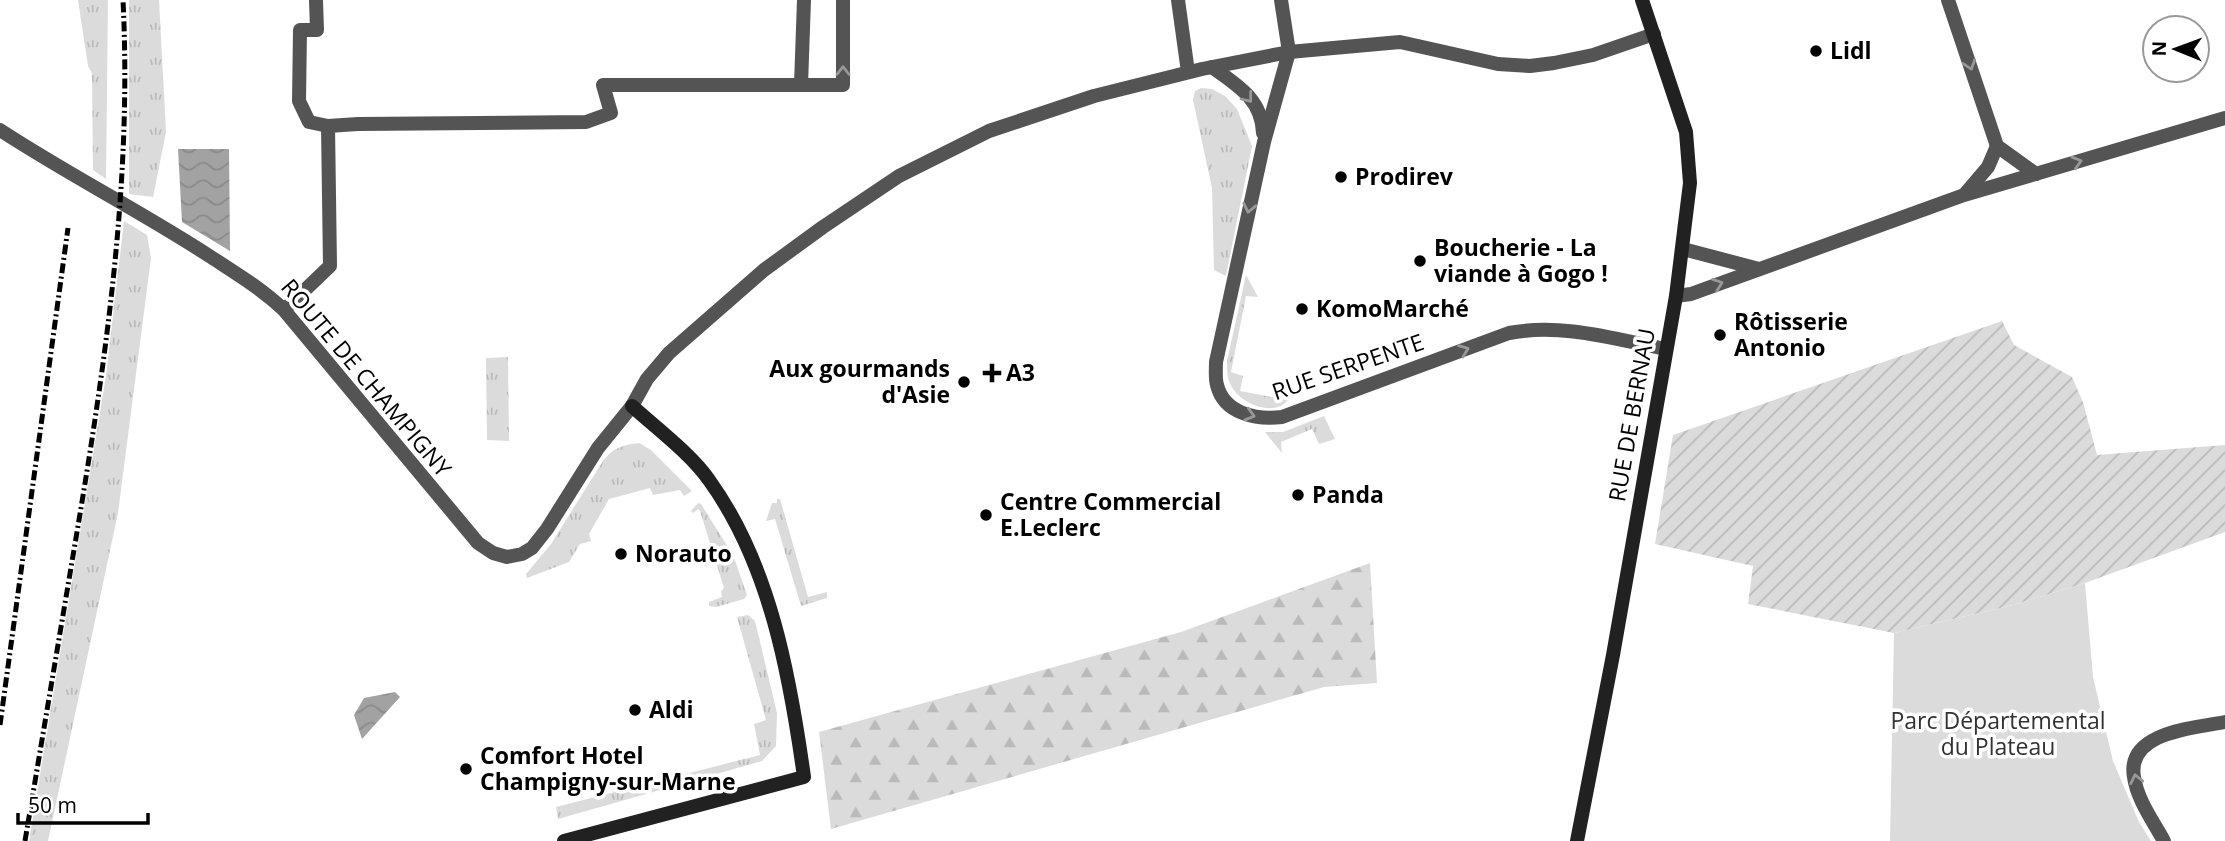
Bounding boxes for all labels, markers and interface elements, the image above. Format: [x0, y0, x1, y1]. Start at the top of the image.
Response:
north arrow [2141, 14, 2211, 84]
place label: Lidl [1830, 34, 1872, 66]
text: N [2146, 41, 2172, 57]
marker: Lidl [1808, 43, 1824, 59]
one-way arrow [1962, 58, 1976, 70]
one-way arrow [835, 65, 851, 76]
one-way arrow [1240, 90, 1253, 102]
one-way arrow [2070, 156, 2082, 170]
place label: Prodirev [1355, 160, 1454, 192]
marker: Prodirev [1333, 169, 1349, 185]
one-way arrow [1243, 202, 1258, 214]
place label: Boucherie - La viande à Gogo ! [1434, 231, 1608, 289]
marker: Boucherie - La viande à Gogo ! [1412, 253, 1428, 269]
street label: ROUTE DE CHAMPIGNY [274, 271, 459, 483]
one-way arrow [1711, 278, 1723, 292]
place label: KomoMarché [1316, 292, 1469, 324]
marker: KomoMarché [1294, 301, 1310, 317]
place label: Rôtisserie Antonio [1734, 305, 1848, 363]
street label: RUE SERPENTE [1267, 325, 1428, 407]
street label: RUE DE BERNAU [1600, 326, 1662, 504]
marker: Rôtisserie Antonio [1712, 327, 1728, 343]
one-way arrow [1458, 344, 1470, 358]
place label: Aux gourmands d'Asie [769, 352, 950, 410]
place label: A3 [1006, 356, 1035, 388]
marker: A3 [984, 365, 1000, 381]
marker: Aux gourmands d'Asie [956, 374, 972, 390]
one-way arrow [1243, 407, 1255, 421]
place label: Panda [1312, 478, 1384, 510]
place label: Centre Commercial E.Leclerc [1000, 485, 1221, 543]
marker: Panda [1290, 487, 1306, 503]
marker: Centre Commercial E.Leclerc [978, 507, 994, 523]
place label: Norauto [635, 537, 732, 569]
marker: Norauto [613, 546, 629, 562]
place label: Aldi [649, 693, 693, 725]
marker: Aldi [627, 702, 643, 718]
park label: Parc Départemental du Plateau [1890, 704, 2106, 762]
place label: Comfort Hotel Champigny-sur-Marne [480, 739, 736, 797]
marker: Comfort Hotel Champigny-sur-Marne [458, 761, 474, 777]
one-way arrow [2130, 773, 2145, 785]
scale bar [18, 782, 147, 826]
text: 50 m [28, 791, 77, 819]

